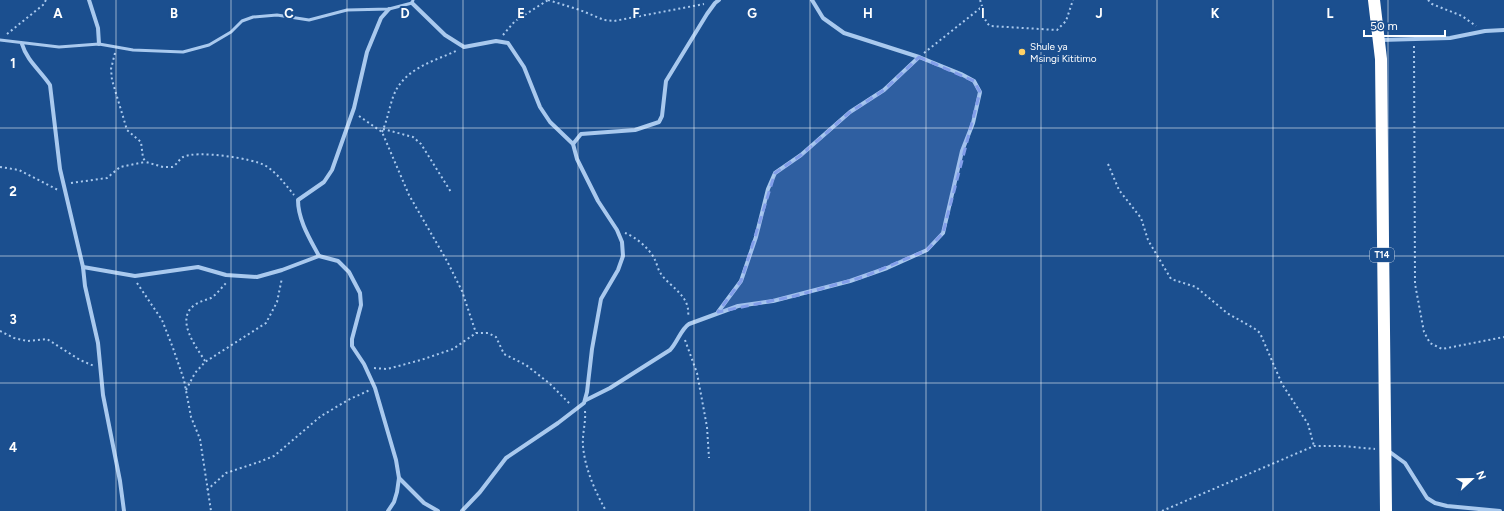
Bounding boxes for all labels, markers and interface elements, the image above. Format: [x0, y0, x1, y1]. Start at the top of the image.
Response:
text: A [53, 6, 63, 21]
text: B [170, 6, 178, 21]
text: C [284, 6, 294, 21]
text: D [400, 6, 410, 21]
text: E [517, 6, 525, 21]
text: F [632, 6, 640, 21]
text: G [747, 6, 757, 21]
text: H [863, 6, 873, 21]
text: I [981, 6, 985, 21]
text: J [1095, 6, 1103, 21]
text: K [1211, 6, 1220, 21]
text: L [1327, 6, 1334, 21]
scale bar [1364, 12, 1445, 38]
text: 50 m [1370, 19, 1398, 33]
place label: Shule ya Msingi Kititimo [1030, 40, 1097, 65]
marker: Shule ya Msingi Kititimo [1017, 47, 1027, 57]
text: 1 [10, 56, 16, 71]
text: 2 [9, 184, 17, 199]
road number: T14 [1370, 248, 1394, 262]
text: 3 [9, 312, 17, 327]
text: 4 [9, 440, 17, 455]
north arrow [1452, 459, 1492, 499]
text: N [1473, 469, 1488, 482]

